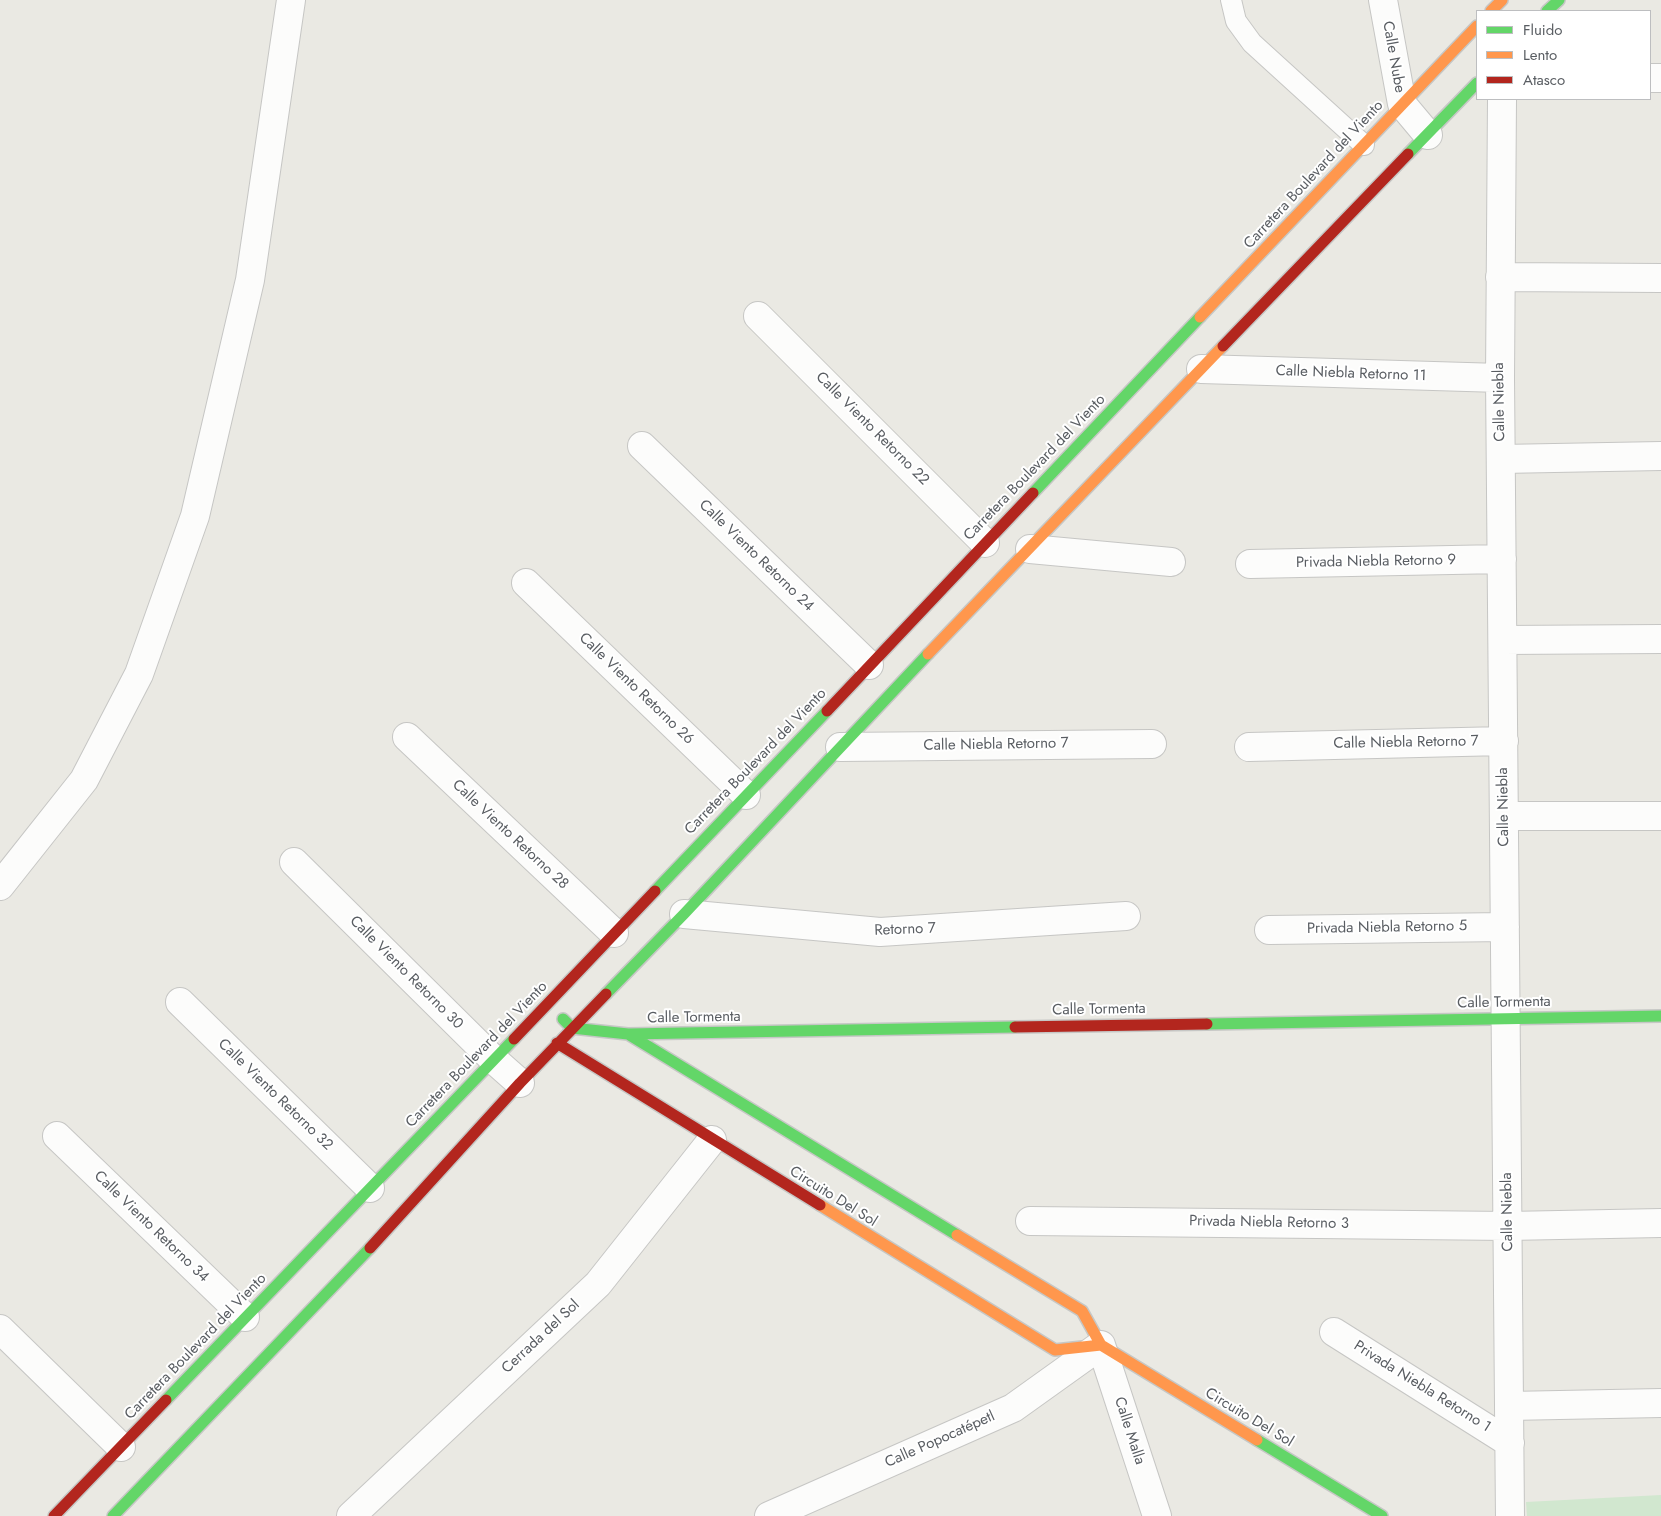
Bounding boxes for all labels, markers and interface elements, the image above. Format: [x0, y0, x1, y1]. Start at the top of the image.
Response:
legend [1476, 10, 1651, 100]
text: Fluido [1523, 19, 1562, 41]
street label: Calle Nube [1378, 20, 1408, 94]
text: Lento [1523, 44, 1557, 66]
text: Atasco [1523, 69, 1565, 91]
street label: Carretera Boulevard del Viento [1240, 97, 1388, 253]
street label: Calle Niebla Retorno 11 [1275, 362, 1427, 386]
street label: Calle Niebla [1490, 362, 1510, 442]
street label: Calle Viento Retorno 22 [812, 369, 932, 489]
street label: Carretera Boulevard del Viento [960, 391, 1110, 545]
street label: Calle Viento Retorno 24 [695, 496, 817, 616]
street label: Privada Niebla Retorno 9 [1296, 552, 1456, 572]
street label: Calle Viento Retorno 26 [575, 629, 697, 749]
street label: Carretera Boulevard del Viento [681, 685, 831, 839]
street label: Calle Niebla Retorno 7 [1333, 733, 1479, 753]
street label: Calle Niebla Retorno 7 [923, 735, 1069, 755]
street label: Calle Niebla [1494, 767, 1514, 847]
street label: Calle Viento Retorno 28 [448, 776, 572, 894]
street label: Calle Viento Retorno 30 [345, 912, 467, 1034]
street label: Privada Niebla Retorno 5 [1307, 918, 1467, 938]
street label: Retorno 7 [874, 920, 936, 940]
street label: Carretera Boulevard del Viento [402, 978, 552, 1132]
street label: Calle Tormenta [1457, 993, 1551, 1013]
street label: Calle Tormenta [1052, 1000, 1146, 1020]
street label: Calle Tormenta [647, 1008, 741, 1028]
street label: Calle Viento Retorno 32 [214, 1036, 336, 1154]
street label: Circuito Del Sol [786, 1163, 880, 1231]
street label: Calle Viento Retorno 34 [90, 1167, 212, 1287]
street label: Calle Niebla [1498, 1172, 1518, 1252]
street label: Privada Niebla Retorno 3 [1189, 1213, 1349, 1233]
street label: Carretera Boulevard del Viento [121, 1270, 271, 1424]
street label: Cerrada del Sol [498, 1296, 584, 1378]
street label: Privada Niebla Retorno 1 [1350, 1337, 1494, 1437]
street label: Circuito Del Sol [1201, 1385, 1297, 1451]
street label: Calle Malla [1110, 1395, 1148, 1467]
street label: Calle Popocatépetl [882, 1408, 998, 1472]

